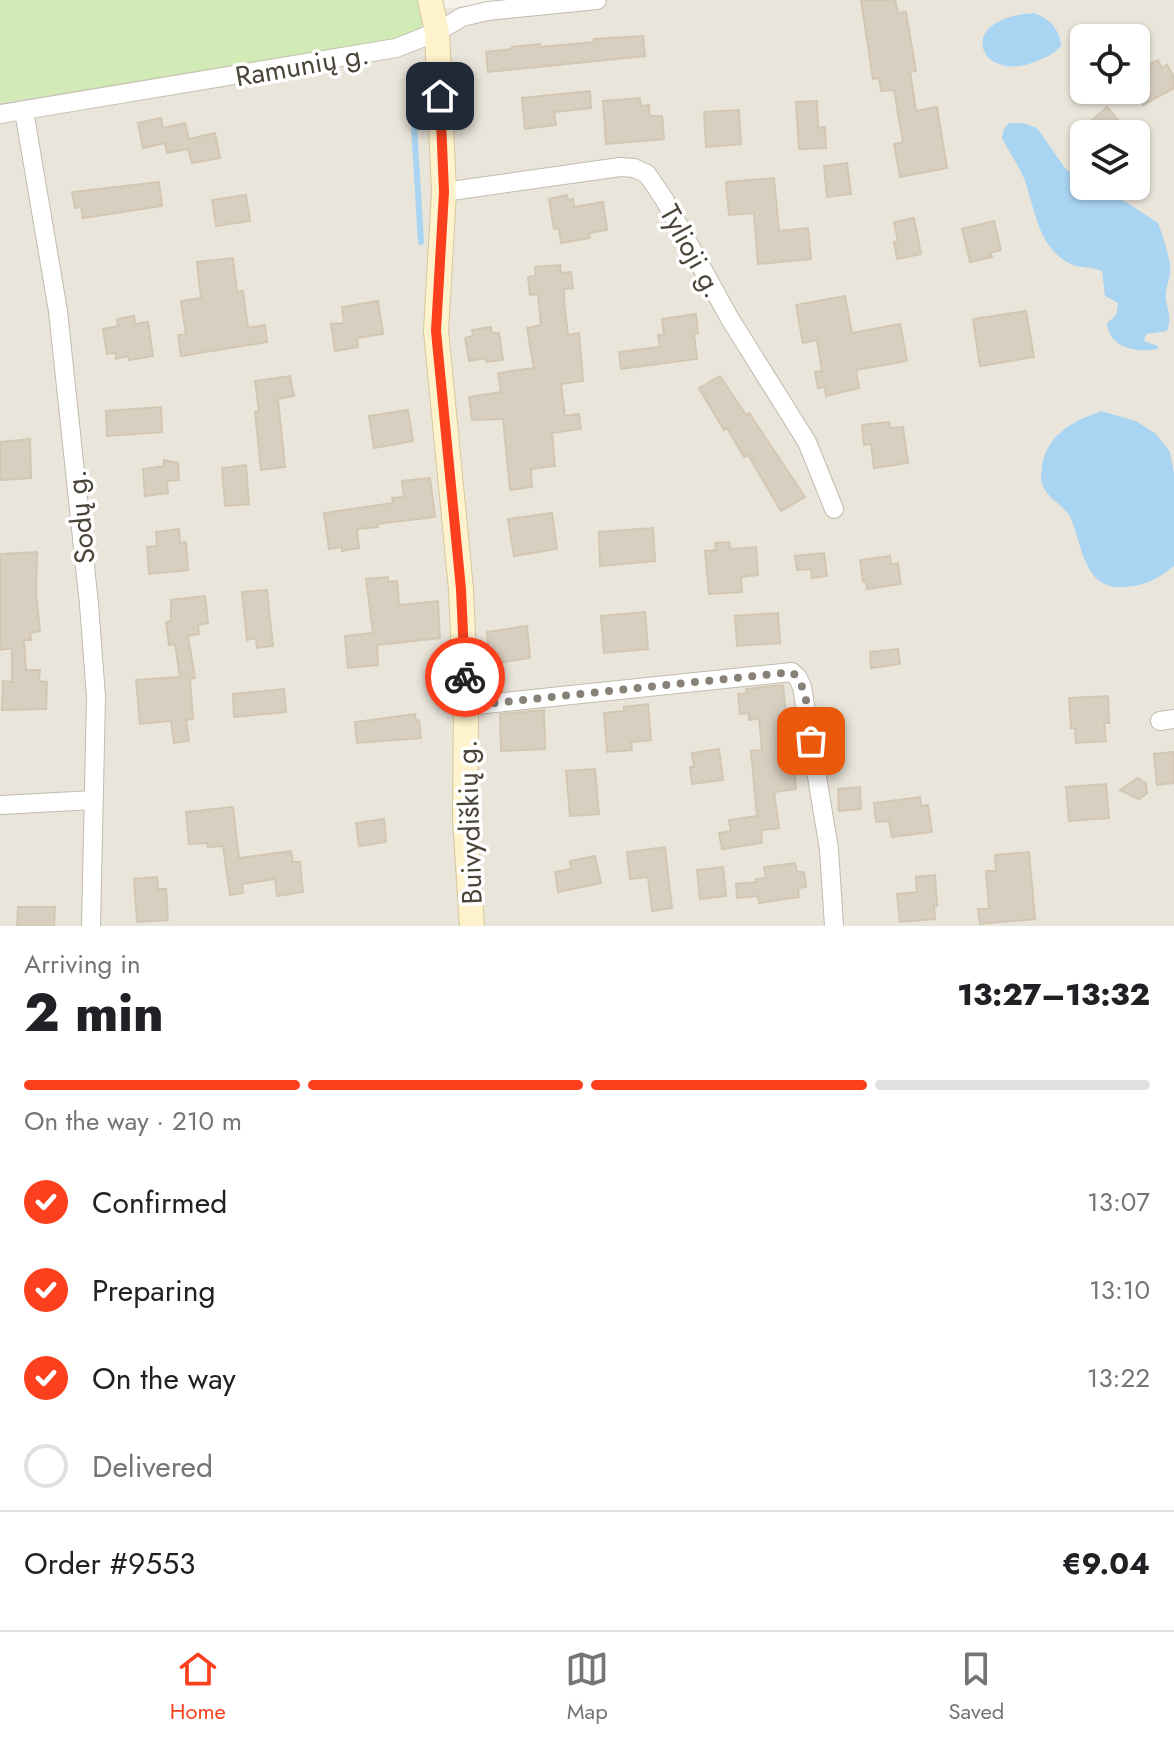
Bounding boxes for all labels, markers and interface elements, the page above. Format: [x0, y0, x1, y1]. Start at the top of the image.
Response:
map controls [1070, 24, 1150, 200]
button: locate [1070, 24, 1150, 104]
street label: Ramunių g. [232, 34, 372, 97]
pin [406, 62, 474, 130]
icon: home [418, 74, 462, 118]
button: layers [1070, 120, 1150, 200]
street label: Tylioji g. [649, 197, 734, 305]
street label: Sodų g. [55, 468, 106, 566]
courier [425, 637, 505, 717]
icon: bike [443, 655, 487, 699]
pin [777, 707, 845, 775]
icon: bag [789, 719, 833, 763]
street label: Buivydiškių g. [446, 739, 493, 905]
text: Arriving in [24, 945, 141, 983]
text: 13:27–13:32 [957, 973, 1150, 1016]
text: 2 min [24, 975, 164, 1051]
text: On the way · 210 m [24, 1102, 242, 1140]
icon: check [24, 1180, 68, 1224]
text: Confirmed [92, 1181, 227, 1224]
text: 13:07 [1087, 1183, 1150, 1221]
icon: check [24, 1268, 68, 1312]
text: Preparing [92, 1269, 216, 1312]
text: 13:10 [1089, 1271, 1150, 1309]
icon: check [24, 1356, 68, 1400]
text: On the way [92, 1357, 236, 1400]
text: 13:22 [1087, 1359, 1150, 1397]
text: Delivered [92, 1445, 213, 1488]
text: Order #9553 [24, 1542, 195, 1585]
text: €9.04 [1062, 1542, 1150, 1585]
tab: Home [170, 1647, 226, 1727]
tab: Map [565, 1647, 609, 1727]
tab: Saved [949, 1647, 1004, 1727]

